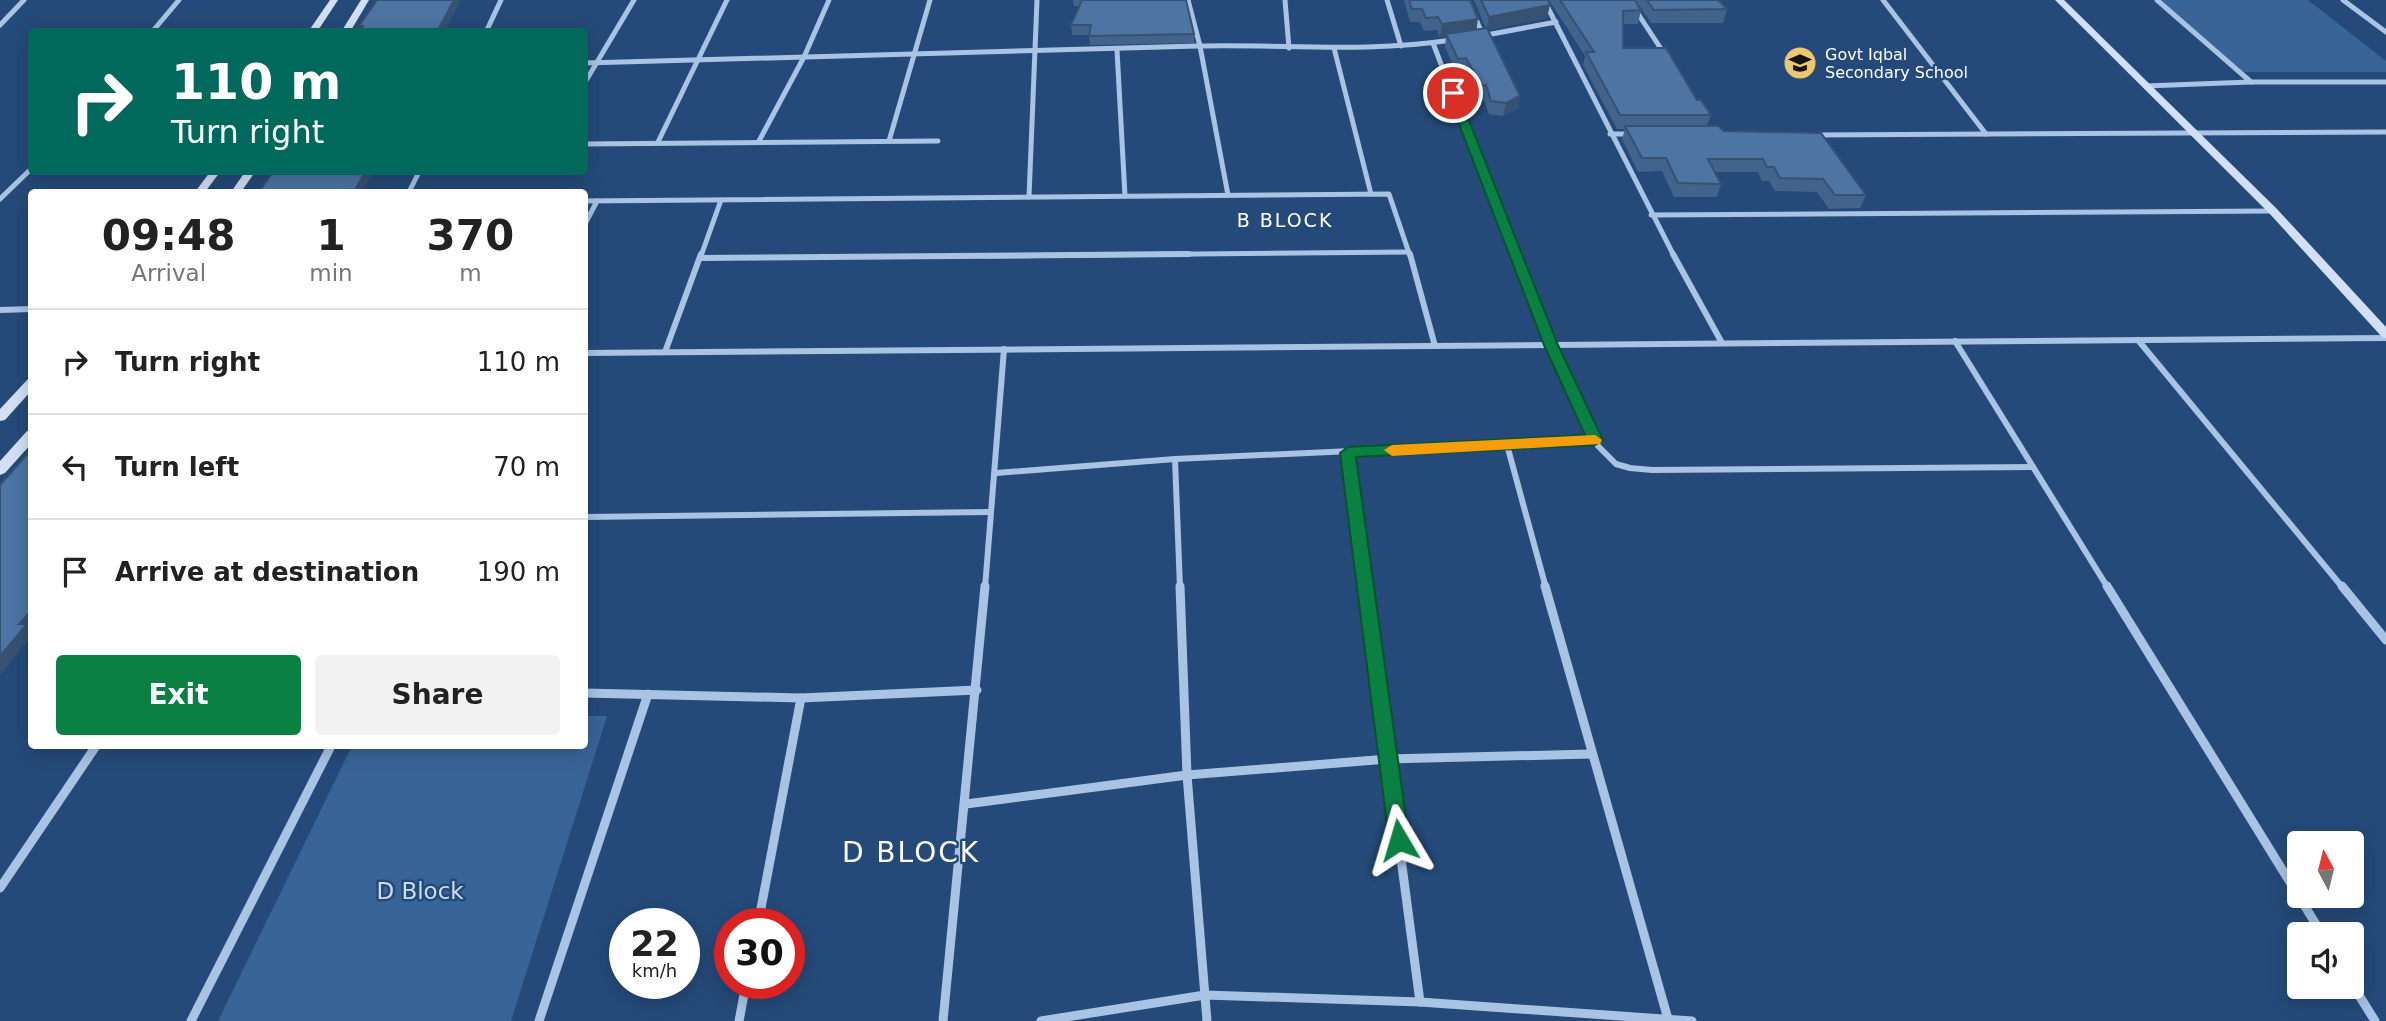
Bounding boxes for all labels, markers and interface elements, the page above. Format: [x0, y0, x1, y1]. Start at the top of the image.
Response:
school or university icon: Govt Iqbal Secondary School [1781, 44, 1819, 82]
place label: Govt Iqbal Secondary School [1825, 45, 1968, 82]
text: 110 m [171, 54, 341, 111]
icon: right [56, 56, 147, 147]
pin [1423, 63, 1483, 123]
icon: arrive [1434, 74, 1472, 112]
text: Turn right [171, 113, 324, 151]
district label: B BLOCK [1237, 209, 1333, 231]
text: 09:48 [102, 211, 236, 260]
text: 1 [316, 211, 346, 260]
text: 370 [427, 211, 514, 260]
text: Arrival [131, 260, 206, 286]
text: min [309, 260, 353, 286]
text: m [459, 260, 482, 286]
icon: right [56, 343, 94, 381]
text: Turn right [115, 347, 260, 377]
text: 110 m [477, 347, 560, 377]
icon: left [56, 448, 94, 486]
text: Turn left [115, 452, 239, 482]
text: 70 m [493, 452, 560, 482]
icon: arrive [56, 553, 94, 591]
text: Arrive at destination [115, 557, 419, 587]
text: 190 m [477, 557, 560, 587]
button: Exit [56, 655, 301, 735]
button: Share [315, 655, 560, 735]
position arrow [1362, 803, 1436, 877]
north arrow [2287, 831, 2364, 908]
map controls [2287, 831, 2364, 999]
district label: D BLOCK [842, 836, 980, 869]
park label: D Block [376, 878, 464, 904]
speed limit sign: 30 [714, 908, 805, 999]
button: sound [2287, 922, 2364, 999]
text: 22 [630, 924, 679, 964]
text: km/h [632, 960, 677, 981]

